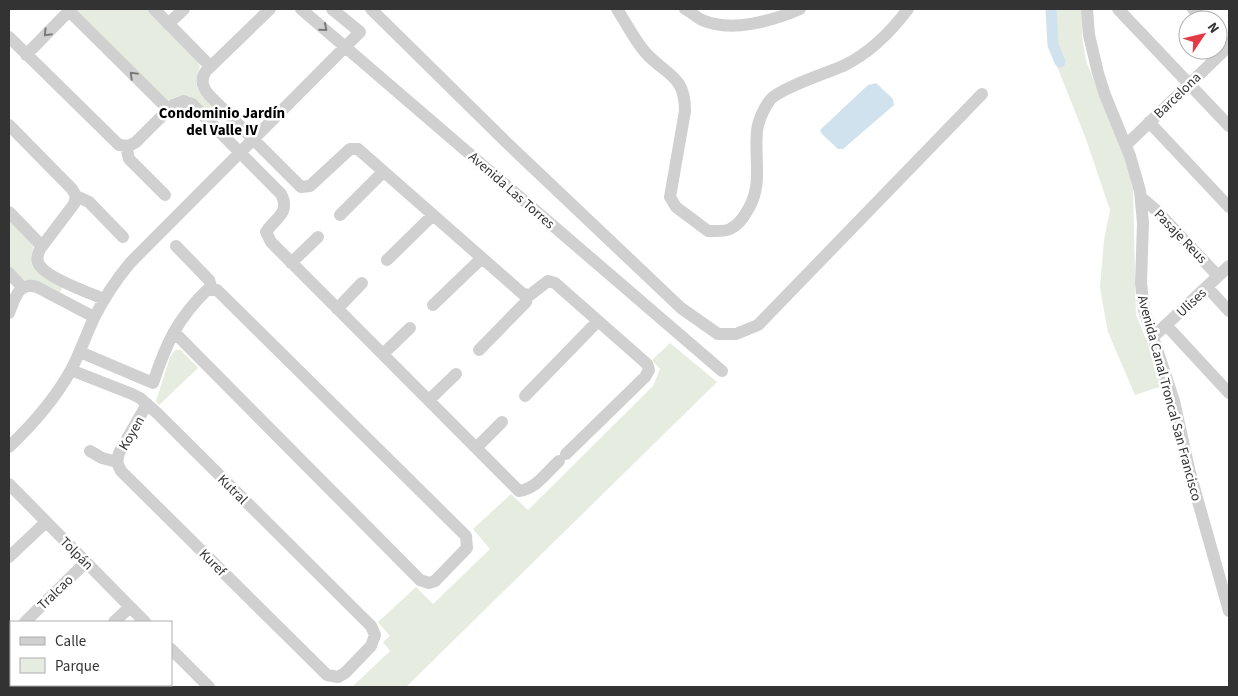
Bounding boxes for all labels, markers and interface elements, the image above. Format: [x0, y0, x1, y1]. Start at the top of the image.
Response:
north arrow [1178, 10, 1228, 60]
text: N [1202, 19, 1224, 38]
one-way arrow [318, 22, 327, 31]
one-way arrow [44, 27, 53, 36]
street label: Barcelona [1150, 68, 1206, 123]
one-way arrow [130, 71, 139, 80]
district label: Condominio Jardín del Valle IV [159, 103, 285, 141]
street label: Avenida Las Torres [464, 148, 559, 234]
street label: Pasaje Reus [1149, 205, 1211, 268]
street label: Ulises [1172, 283, 1211, 322]
street label: Avenida Canal Troncal San Francisco [1132, 293, 1206, 503]
street label: Koyen [114, 413, 150, 454]
street label: Kutral [213, 470, 252, 510]
street label: Tolpán [55, 532, 98, 575]
street label: Kuref [194, 545, 231, 581]
street label: Tralcao [33, 571, 78, 615]
legend [10, 621, 172, 686]
text: Calle [55, 631, 86, 652]
text: Parque [55, 656, 99, 677]

